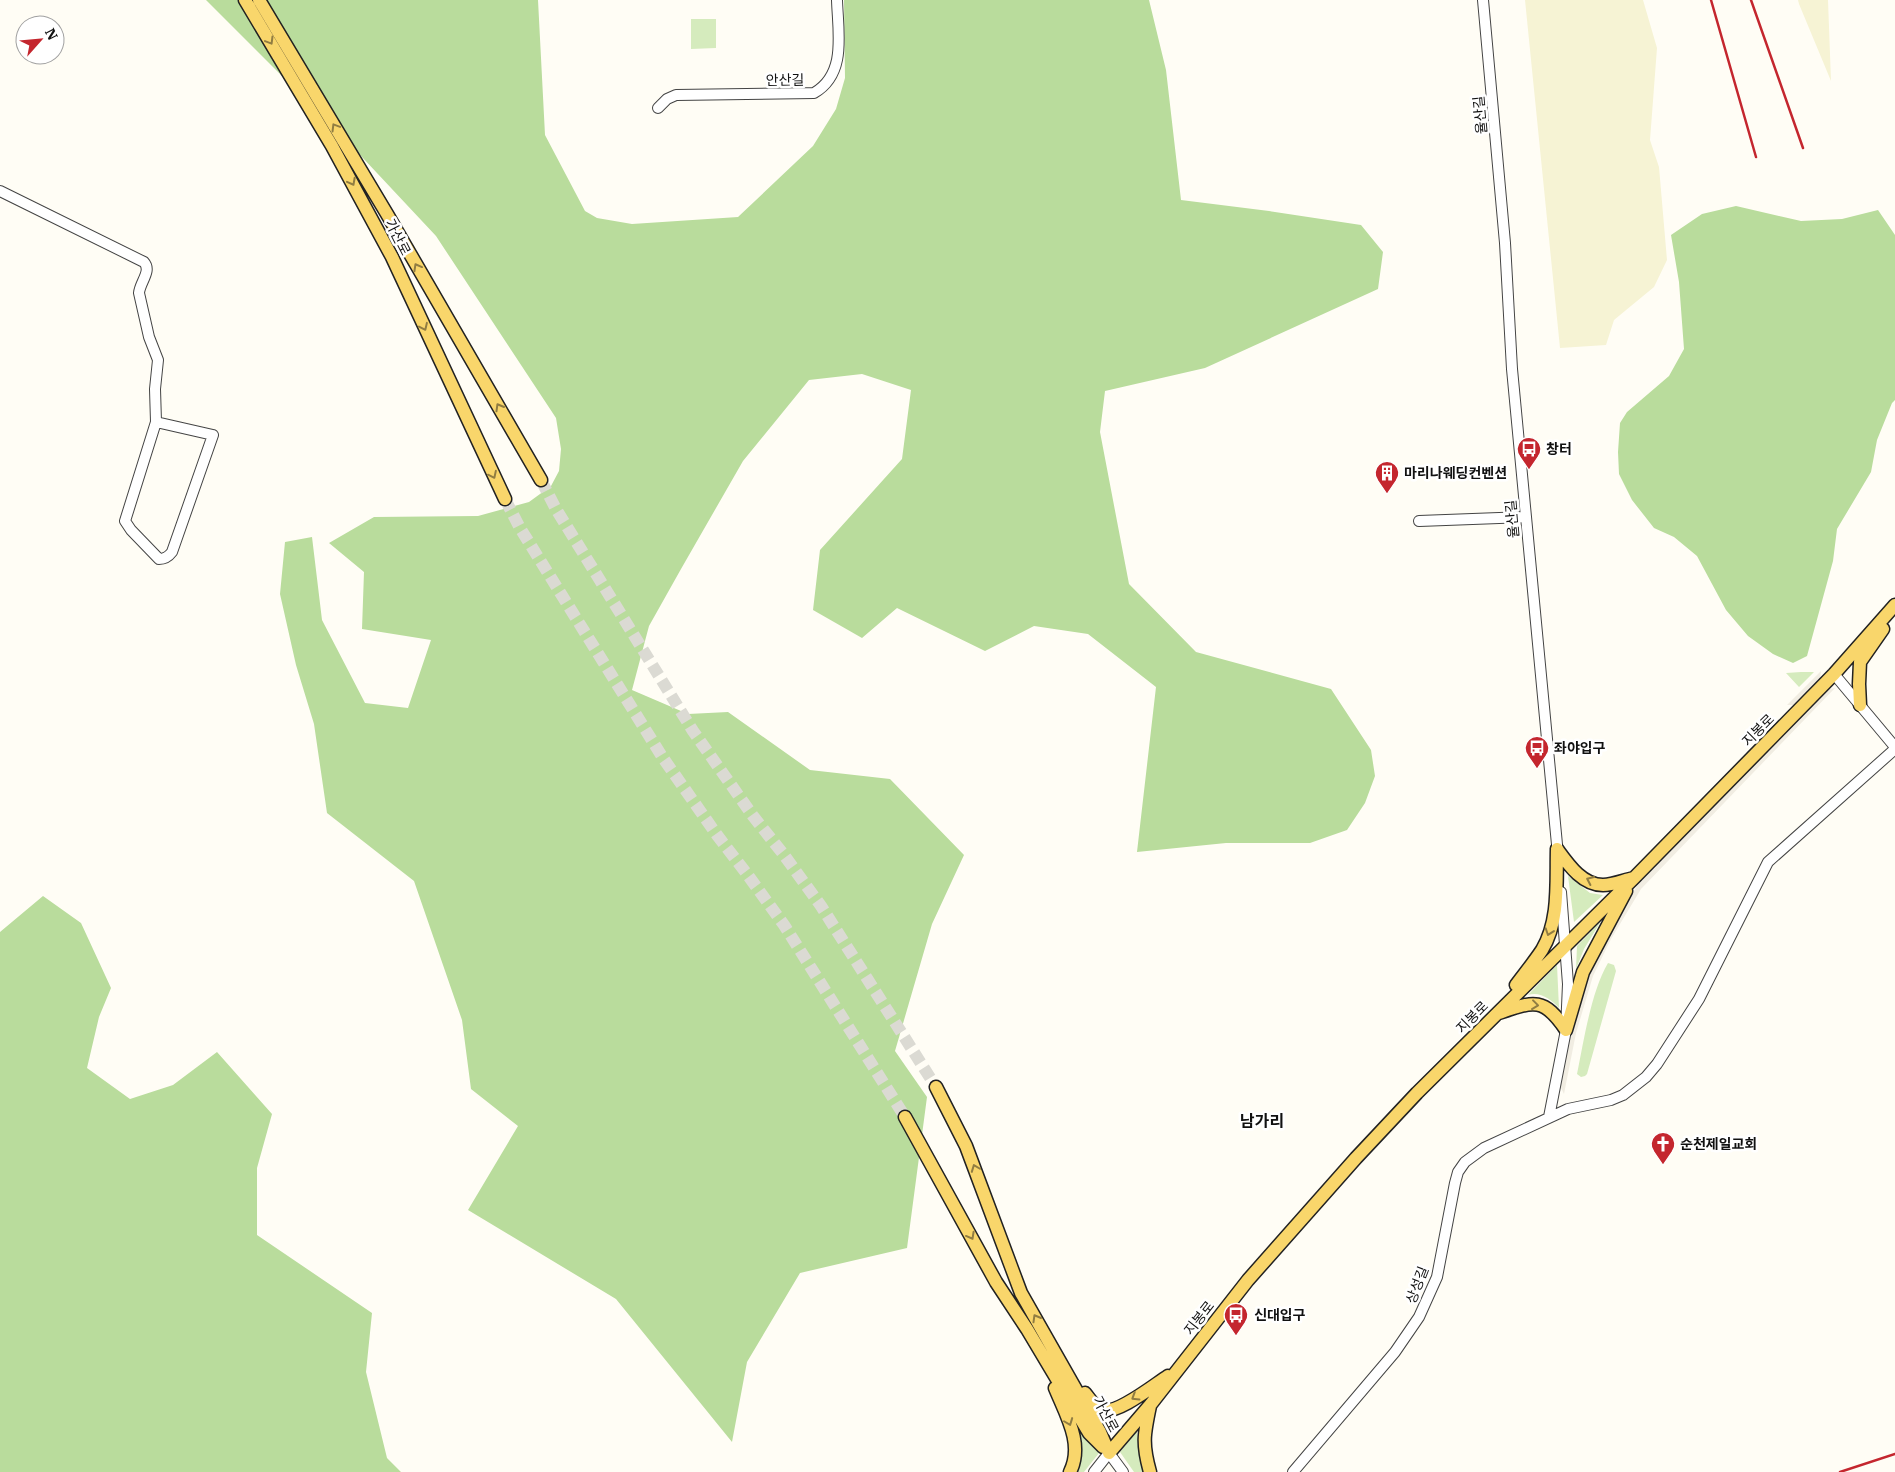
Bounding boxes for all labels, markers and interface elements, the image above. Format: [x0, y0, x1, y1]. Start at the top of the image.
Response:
north arrow [15, 15, 65, 65]
text: N [41, 25, 62, 43]
one-way arrow [264, 36, 274, 45]
street label: 안산길 [766, 71, 804, 89]
street label: 율산길 [1469, 95, 1491, 135]
one-way arrow [332, 123, 342, 132]
one-way arrow [346, 177, 356, 186]
street label: 가산로 [381, 216, 415, 258]
one-way arrow [413, 264, 423, 273]
one-way arrow [418, 322, 429, 331]
one-way arrow [496, 404, 506, 413]
bus stop icon: 창터 [1516, 436, 1542, 470]
place label: 창터 [1546, 440, 1572, 458]
building icon: 마리나웨딩컨벤션 [1374, 460, 1400, 494]
place label: 마리나웨딩컨벤션 [1404, 464, 1507, 482]
one-way arrow [487, 470, 497, 479]
street label: 율산길 [1501, 499, 1523, 539]
street label: 지봉로 [1738, 710, 1778, 750]
bus stop icon: 좌야입구 [1524, 735, 1550, 769]
place label: 좌야입구 [1554, 739, 1606, 757]
one-way arrow [1586, 876, 1595, 887]
one-way arrow [1545, 928, 1555, 936]
street label: 지봉로 [1452, 997, 1492, 1037]
one-way arrow [1531, 999, 1539, 1010]
district label: 남가리 [1240, 1111, 1284, 1131]
church icon: 순천제일교회 [1650, 1131, 1676, 1165]
place label: 순천제일교회 [1680, 1135, 1757, 1153]
one-way arrow [971, 1164, 981, 1173]
one-way arrow [965, 1231, 975, 1240]
street label: 상성길 [1402, 1264, 1432, 1306]
street label: 지봉로 [1180, 1297, 1218, 1339]
bus stop icon: 신대입구 [1223, 1302, 1249, 1336]
place label: 신대입구 [1254, 1306, 1306, 1324]
one-way arrow [1032, 1315, 1042, 1324]
one-way arrow [1132, 1391, 1141, 1400]
street label: 가산로 [1089, 1393, 1123, 1435]
one-way arrow [1063, 1417, 1073, 1426]

